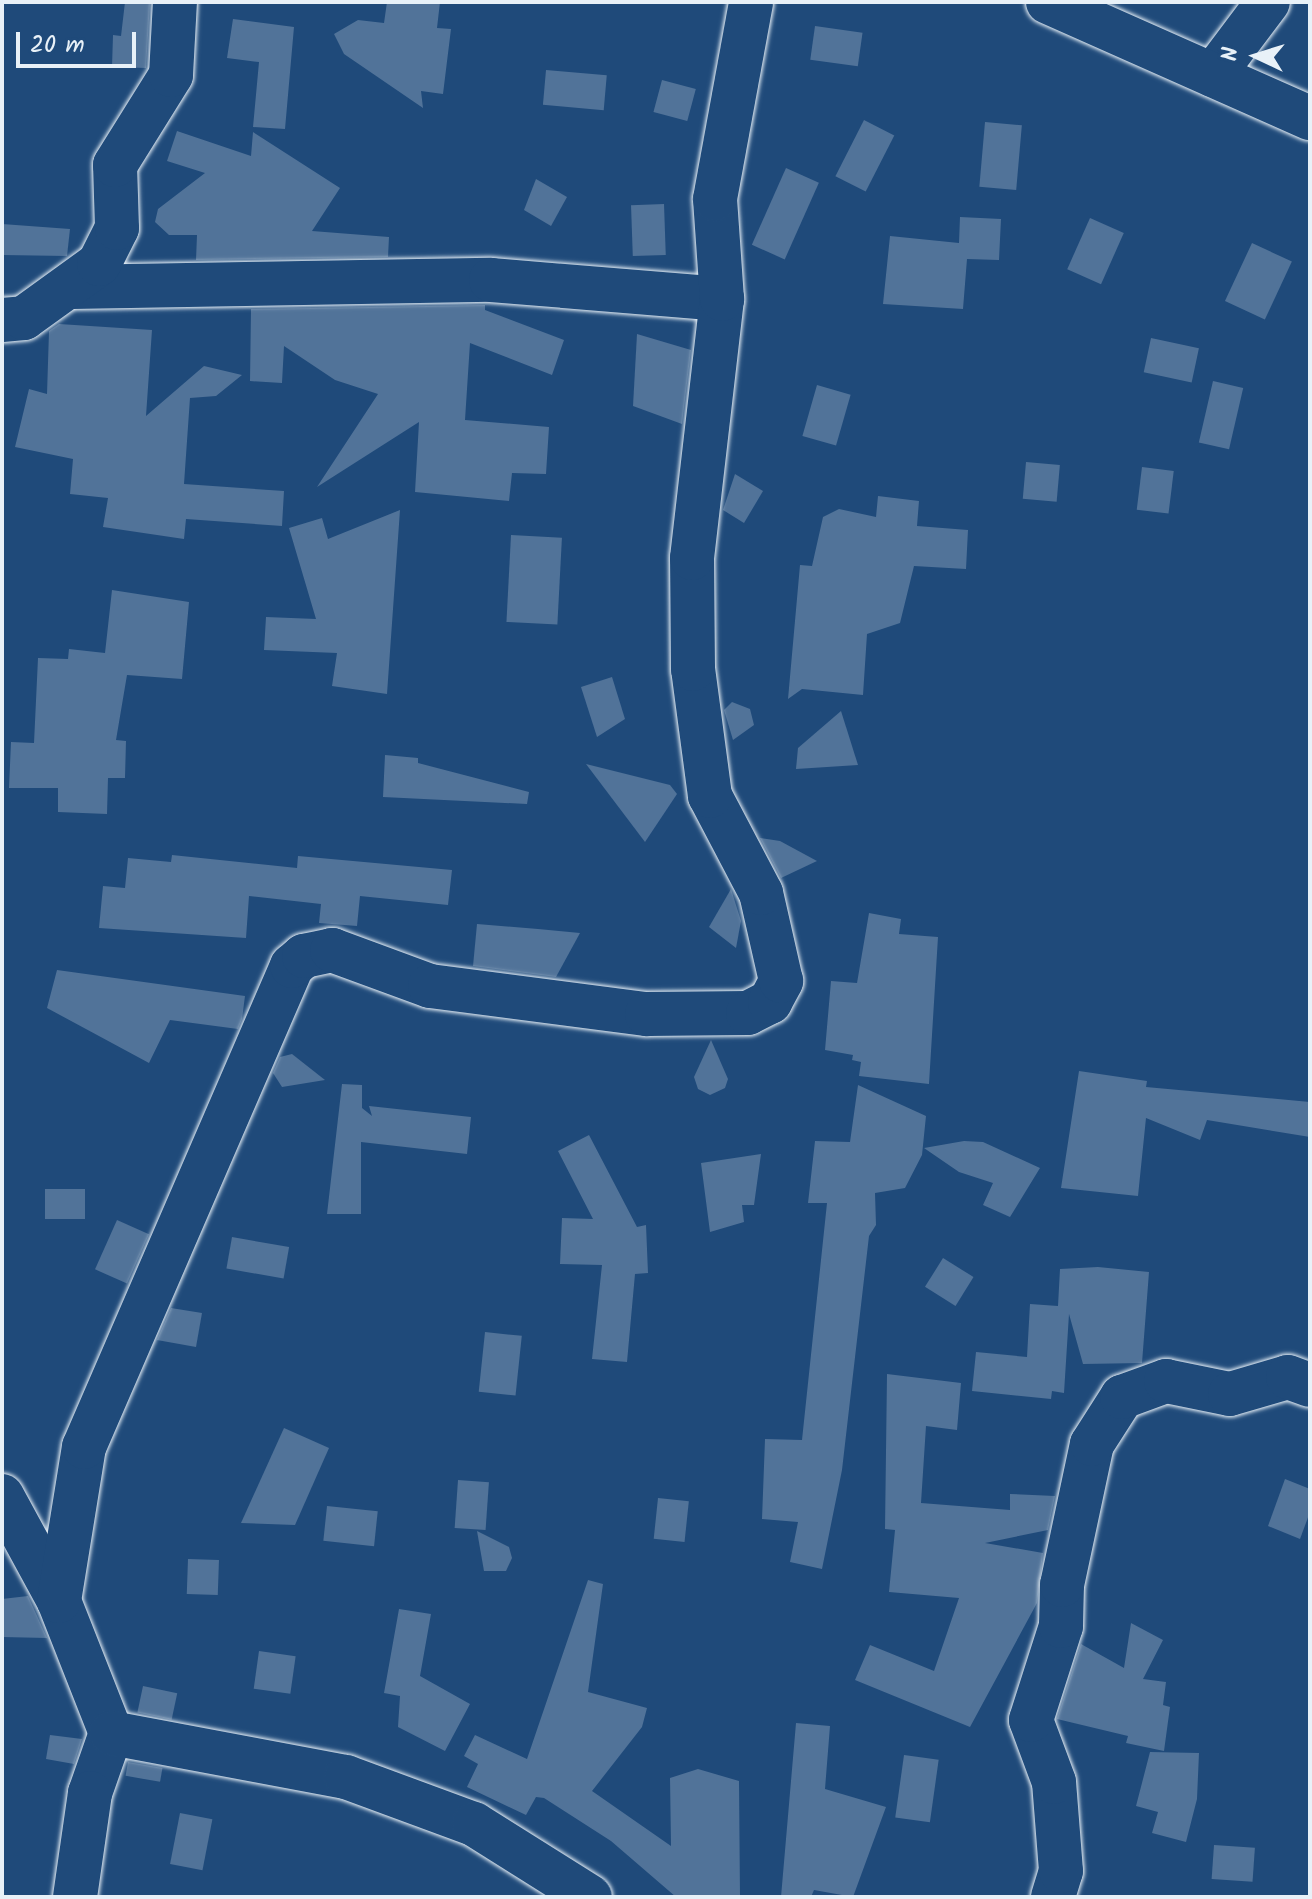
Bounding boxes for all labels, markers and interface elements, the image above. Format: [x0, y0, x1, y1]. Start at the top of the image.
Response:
scale bar [20, 16, 140, 66]
north arrow [1216, 16, 1296, 96]
text: 20 m [30, 26, 85, 65]
text: N [1214, 46, 1250, 62]

